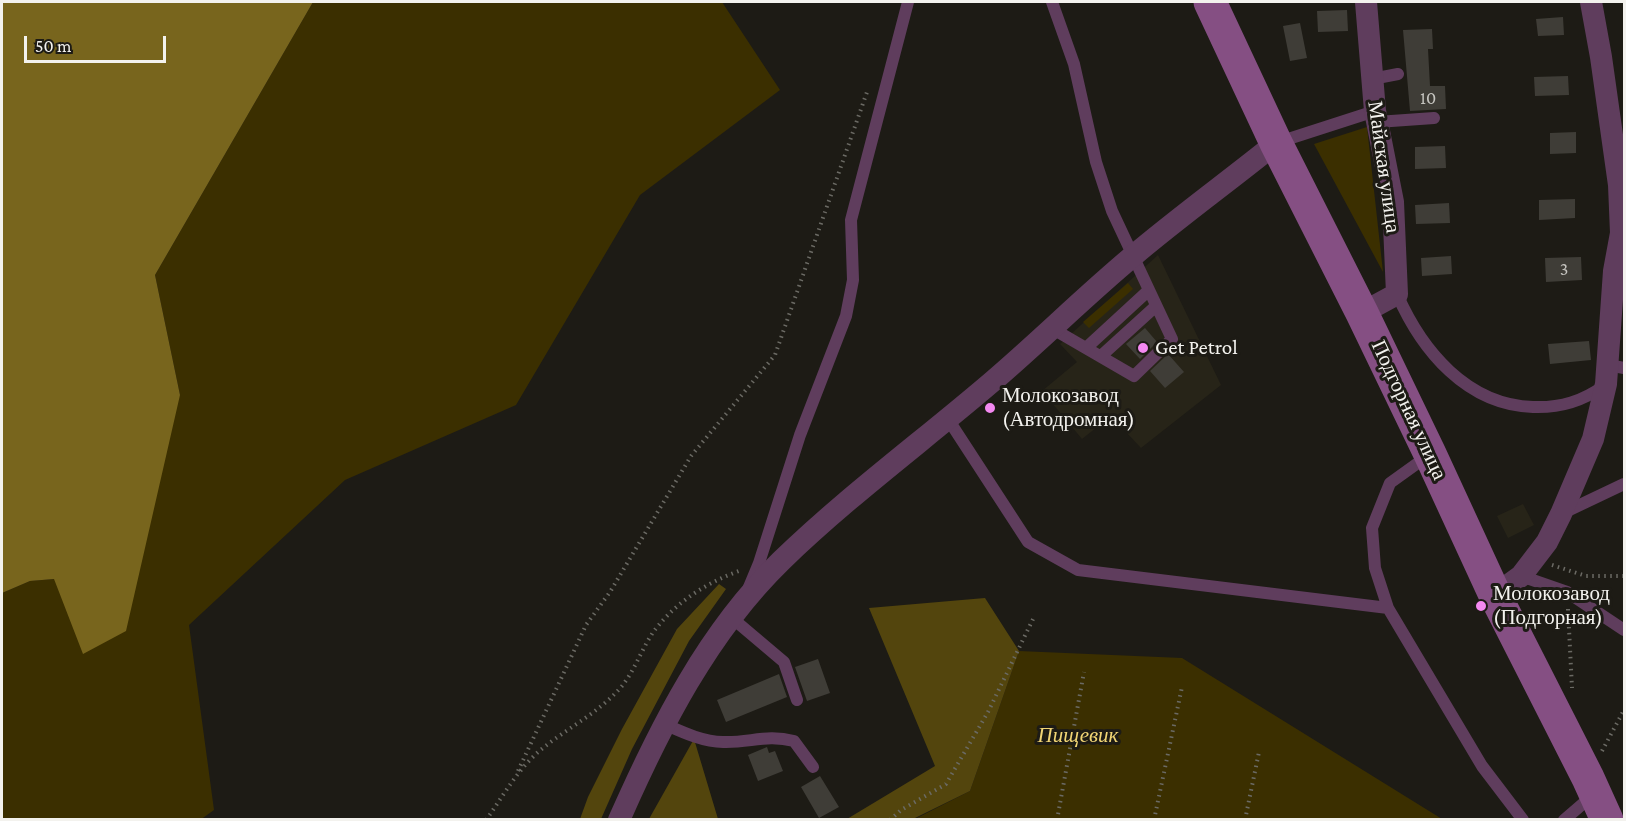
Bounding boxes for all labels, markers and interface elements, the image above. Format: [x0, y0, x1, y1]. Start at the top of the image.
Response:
scale bar [27, 24, 170, 62]
text: 50 m [35, 36, 72, 56]
house number: 10 [1420, 87, 1436, 109]
street label: Майская улица [1362, 99, 1406, 235]
house number: 3 [1560, 258, 1568, 280]
place label: Get Petrol [1155, 335, 1238, 361]
street label: Подгорная улица [1366, 336, 1452, 484]
marker: Get Petrol [1136, 341, 1150, 355]
place label: Молокозавод (Автодромная) [1002, 383, 1135, 433]
marker: Молокозавод (Автодромная) [983, 401, 997, 415]
place label: Молокозавод (Подгорная) [1493, 581, 1610, 631]
marker: Молокозавод (Подгорная) [1474, 599, 1488, 613]
park label: Пищевик [1038, 723, 1118, 749]

